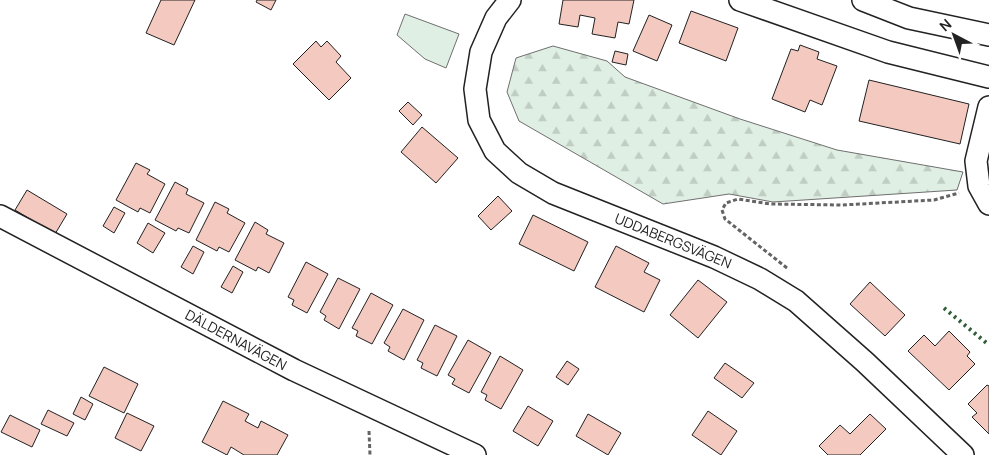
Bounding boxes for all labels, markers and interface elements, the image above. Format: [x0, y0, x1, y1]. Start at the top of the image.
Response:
north arrow [929, 10, 979, 60]
text: N [935, 14, 955, 35]
street label: UDDABERGSVÄGEN [612, 208, 734, 273]
street label: DÄLDERNAVÄGEN [182, 305, 290, 374]

